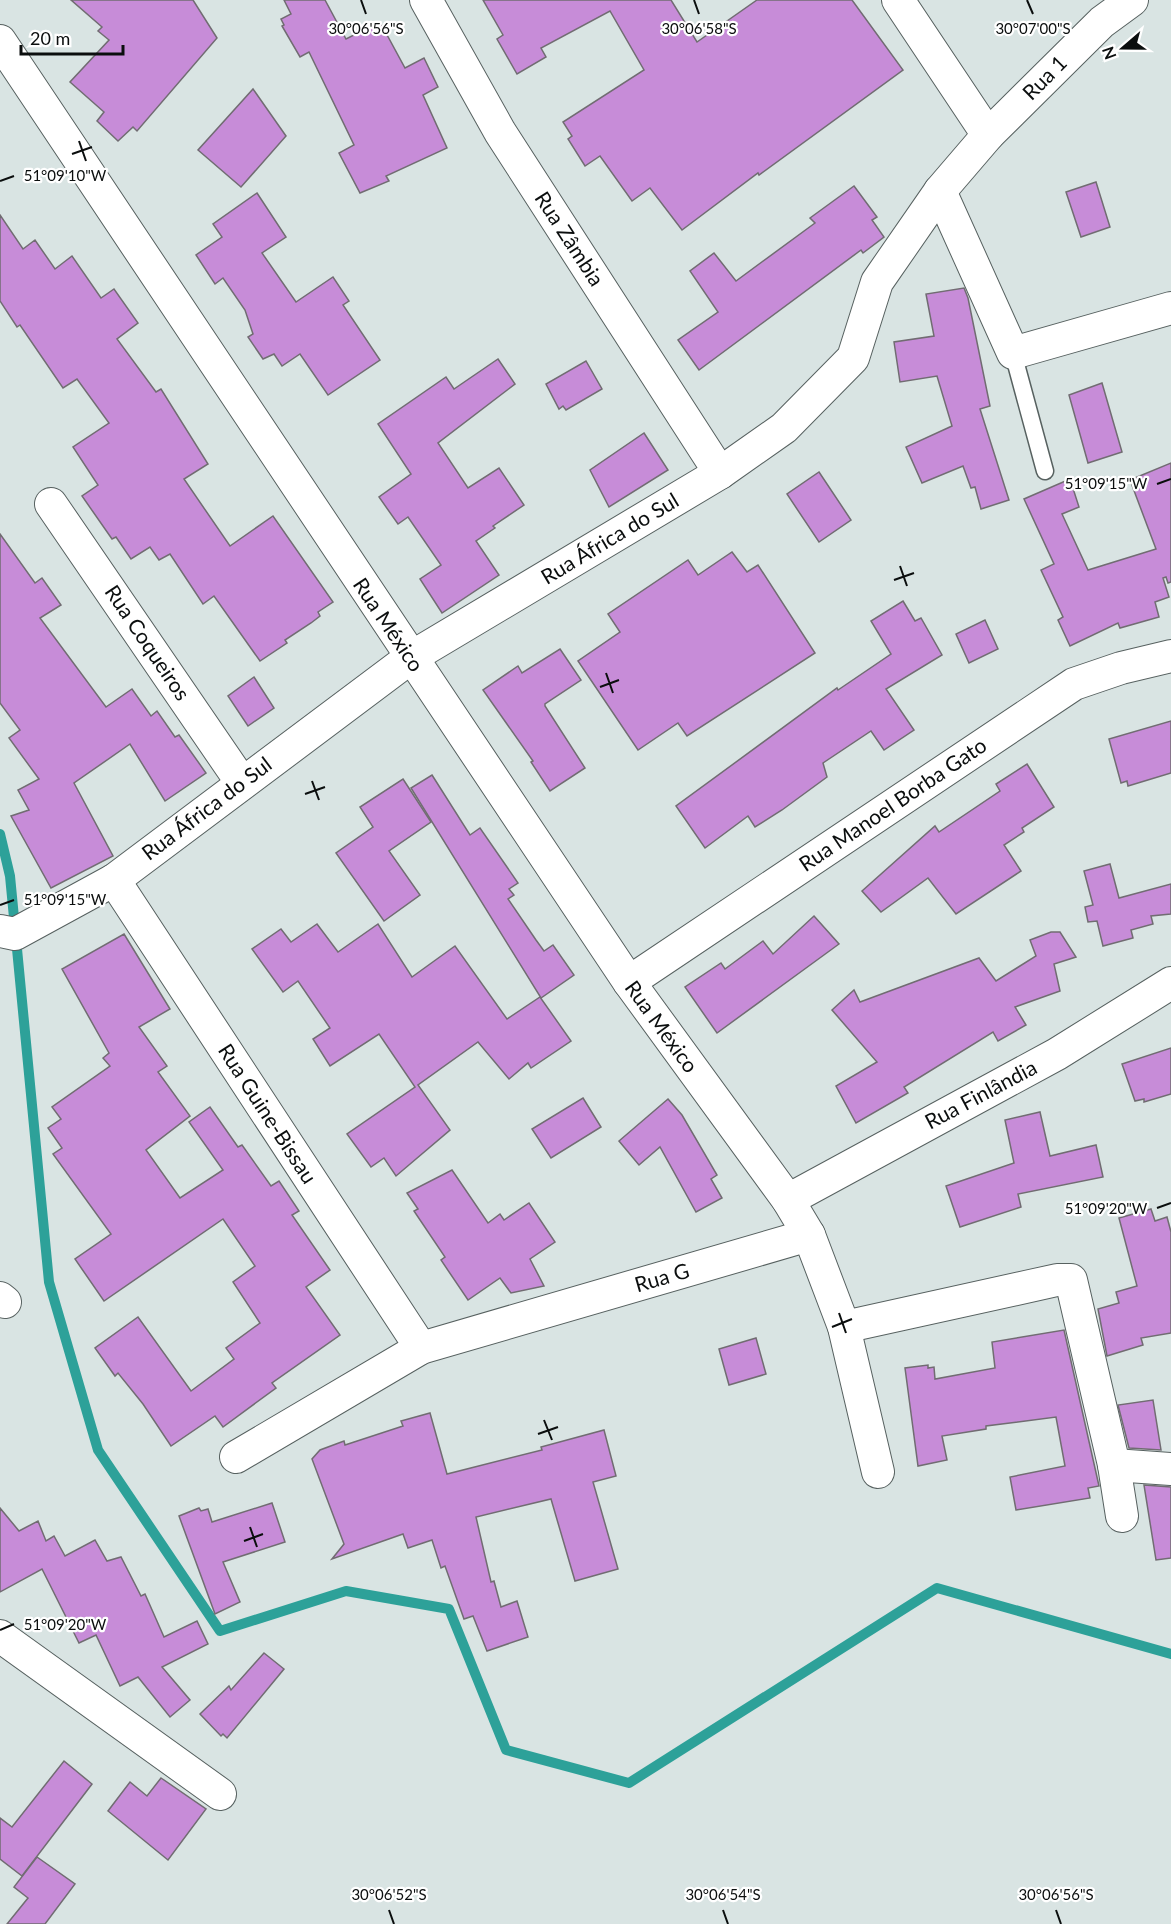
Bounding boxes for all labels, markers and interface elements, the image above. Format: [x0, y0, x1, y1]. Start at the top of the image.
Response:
scale bar [21, 18, 123, 56]
north arrow [1093, 18, 1153, 78]
text: 30°06'56"S [328, 19, 404, 37]
text: 30°06'58"S [661, 19, 737, 37]
text: 30°07'00"S [995, 19, 1071, 37]
text: 20 m [30, 27, 70, 49]
text: N [1097, 44, 1119, 62]
street label: Rua 1 [1017, 50, 1071, 104]
text: 51°09'10"W [24, 166, 107, 184]
street label: Rua Zâmbia [530, 186, 610, 290]
text: 51°09'15"W [1065, 474, 1148, 492]
street label: Rua África do Sul [536, 487, 683, 589]
street label: Rua México [349, 573, 430, 676]
street label: Rua Coqueiros [100, 580, 196, 705]
street label: Rua Manoel Borba Gato [794, 732, 991, 876]
street label: Rua África do Sul [136, 751, 276, 865]
text: 51°09'15"W [24, 890, 107, 908]
street label: Rua México [620, 975, 704, 1077]
street label: Rua Guine-Bissau [214, 1039, 323, 1188]
street label: Rua Finlândia [920, 1054, 1041, 1134]
text: 51°09'20"W [1065, 1199, 1148, 1217]
street label: Rua G [631, 1257, 692, 1296]
text: 51°09'20"W [24, 1615, 107, 1633]
text: 30°06'52"S [351, 1885, 427, 1903]
text: 30°06'54"S [685, 1885, 761, 1903]
text: 30°06'56"S [1018, 1885, 1094, 1903]

